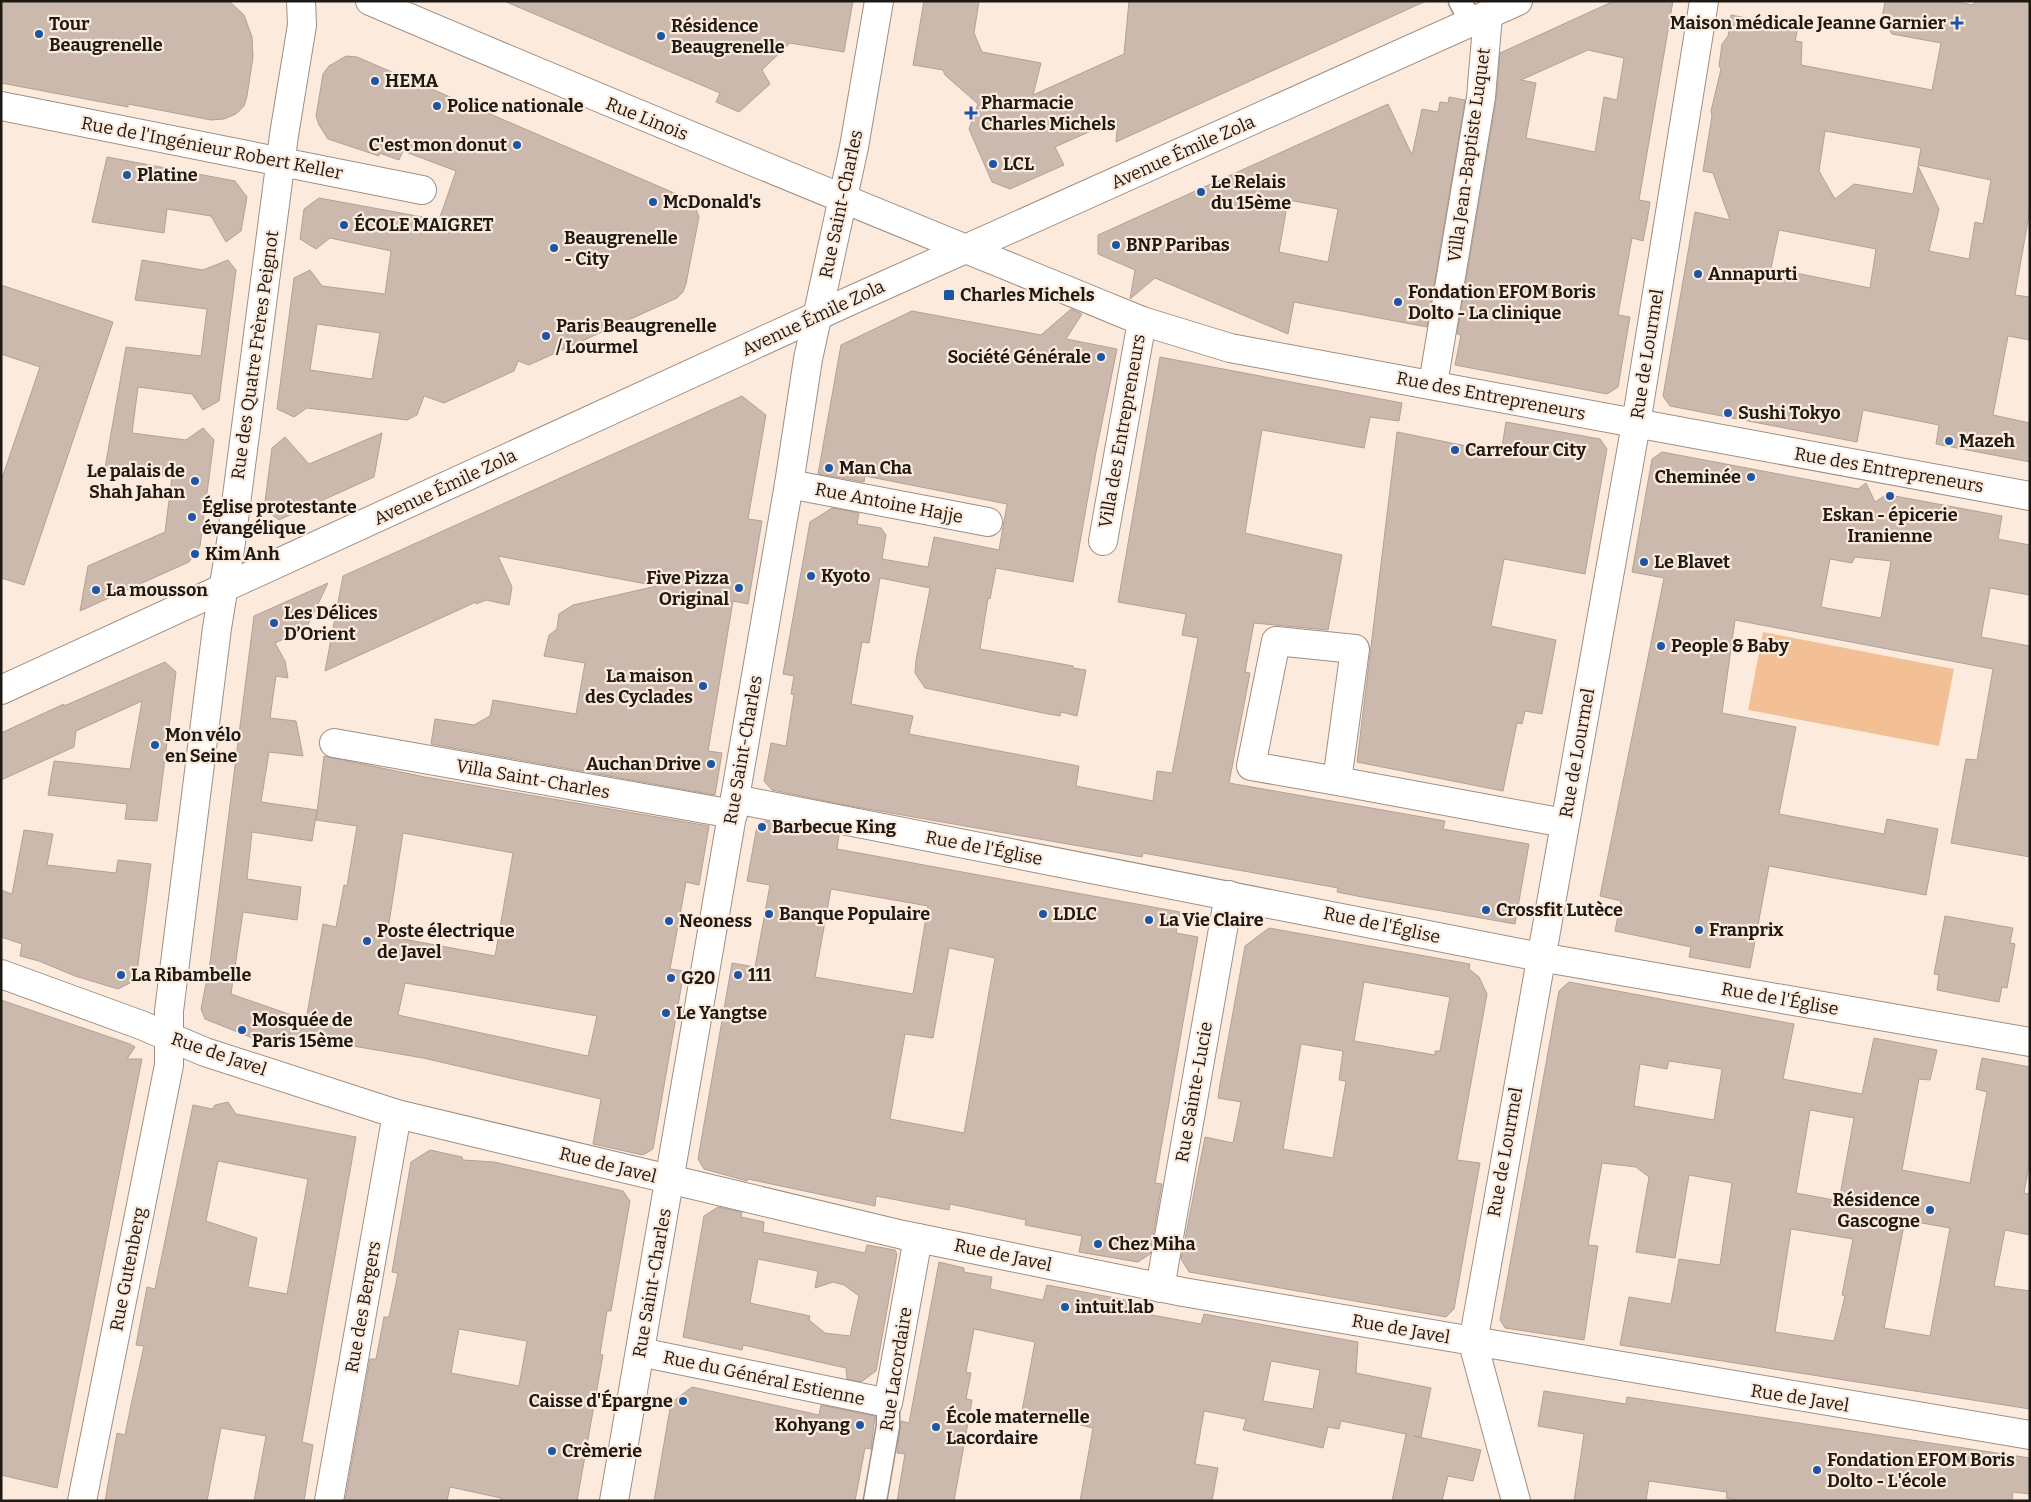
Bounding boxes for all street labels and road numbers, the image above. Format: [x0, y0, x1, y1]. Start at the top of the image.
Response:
street label: Villa Jean-Baptiste Luquet [1443, 46, 1495, 264]
street label: Rue Linois [603, 93, 691, 145]
street label: Avenue Émile Zola [1107, 109, 1258, 194]
street label: Rue de l'Ingénieur Robert Keller [79, 112, 345, 184]
street label: Rue Saint-Charles [815, 128, 867, 280]
street label: Rue des Quatre Frères Peignot [227, 229, 283, 481]
street label: Avenue Émile Zola [738, 274, 888, 361]
street label: Rue de Lourmel [1626, 287, 1668, 421]
street label: Villa des Entrepreneurs [1094, 332, 1150, 530]
street label: Rue des Entrepreneurs [1395, 367, 1587, 425]
street label: Rue des Entrepreneurs [1793, 442, 1985, 498]
street label: Avenue Émile Zola [370, 443, 520, 530]
street label: Rue Antoine Hajje [813, 478, 965, 528]
street label: Rue Saint-Charles [719, 674, 767, 826]
street label: Rue de Lourmel [1555, 686, 1599, 820]
street label: Villa Saint-Charles [454, 755, 612, 803]
street label: Rue de l'Église [924, 825, 1045, 870]
street label: Rue de l'Église [1322, 901, 1443, 948]
street label: Rue de l'Église [1720, 977, 1841, 1020]
street label: Rue Sainte-Lucie [1171, 1020, 1217, 1164]
street label: Rue de Javel [168, 1027, 270, 1081]
street label: Rue de Lourmel [1483, 1085, 1527, 1219]
street label: Rue de Javel [557, 1142, 659, 1188]
street label: Rue Gutenberg [105, 1205, 151, 1333]
street label: Rue Saint-Charles [628, 1207, 676, 1359]
street label: Rue de Javel [952, 1234, 1054, 1276]
street label: Rue des Bergers [341, 1239, 385, 1375]
street label: Rue Lacordaire [875, 1305, 917, 1433]
street label: Rue de Javel [1350, 1310, 1452, 1348]
street label: Rue du Général Estienne [661, 1346, 867, 1410]
street label: Rue de Javel [1749, 1379, 1851, 1417]

